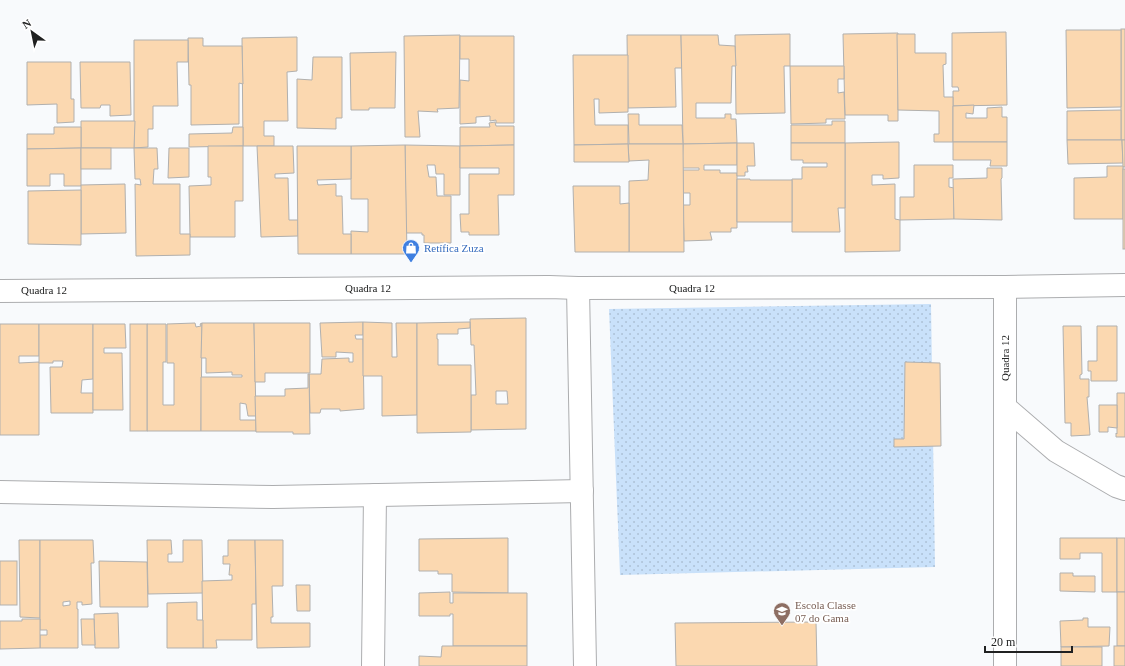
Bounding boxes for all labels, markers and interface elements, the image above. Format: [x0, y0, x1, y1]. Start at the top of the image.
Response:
north arrow [12, 12, 52, 52]
text: N [20, 16, 33, 31]
shop icon: Retífica Zuza [401, 238, 421, 263]
place label: Retífica Zuza [424, 242, 484, 254]
street label: Quadra 12 [345, 282, 391, 294]
street label: Quadra 12 [669, 282, 715, 294]
street label: Quadra 12 [21, 284, 67, 296]
street label: Quadra 12 [999, 335, 1011, 381]
place label: Escola Classe 07 do Gama [795, 599, 856, 624]
school or university icon: Escola Classe 07 do Gama [772, 601, 792, 626]
scale bar [985, 628, 1072, 654]
text: 20 m [991, 635, 1016, 649]

